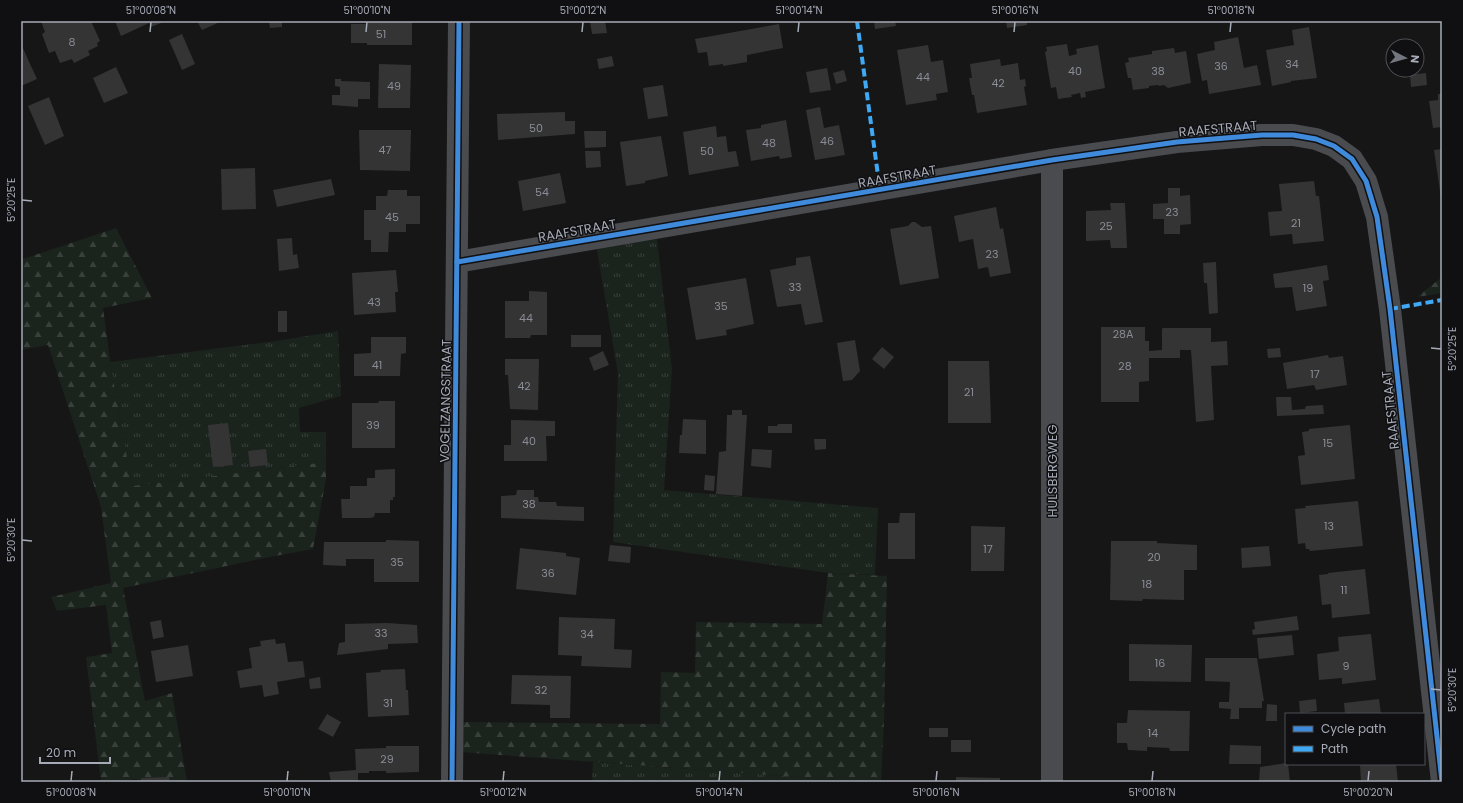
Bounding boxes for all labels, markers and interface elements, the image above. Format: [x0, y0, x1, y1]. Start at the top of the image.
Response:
text: 51°00'08"N [126, 3, 176, 18]
text: 51°00'10"N [343, 3, 391, 18]
text: 51°00'12"N [560, 3, 606, 18]
text: 51°00'14"N [775, 3, 823, 18]
text: 51°00'16"N [991, 3, 1039, 18]
text: 51°00'18"N [1207, 3, 1255, 18]
house number: 51 [376, 26, 386, 42]
house number: 8 [69, 34, 76, 50]
north arrow [1385, 38, 1425, 78]
text: N [1407, 54, 1423, 64]
house number: 34 [1285, 56, 1299, 72]
house number: 36 [1214, 58, 1228, 74]
house number: 40 [1068, 63, 1082, 79]
house number: 38 [1151, 63, 1165, 79]
house number: 44 [916, 69, 930, 85]
house number: 42 [991, 75, 1005, 91]
house number: 49 [387, 78, 401, 94]
street label: RAAFSTRAAT [1178, 116, 1258, 141]
house number: 50 [529, 120, 543, 136]
house number: 46 [820, 133, 834, 149]
house number: 48 [762, 135, 776, 151]
house number: 47 [379, 142, 391, 158]
house number: 50 [700, 143, 714, 159]
street label: RAAFSTRAAT [856, 160, 938, 193]
text: 5°20'25"E [4, 178, 19, 222]
house number: 54 [535, 184, 549, 200]
house number: 23 [1166, 204, 1178, 220]
house number: 45 [385, 209, 399, 225]
street label: RAAFSTRAAT [536, 214, 618, 247]
house number: 21 [1291, 215, 1301, 231]
house number: 25 [1099, 218, 1113, 234]
house number: 23 [986, 246, 998, 262]
house number: 33 [789, 279, 801, 295]
house number: 19 [1303, 280, 1313, 296]
house number: 43 [367, 294, 381, 310]
house number: 35 [714, 298, 728, 314]
house number: 44 [519, 310, 533, 326]
house number: 28A [1113, 326, 1134, 342]
text: 5°20'25"E [1445, 327, 1460, 371]
street label: VOGELZANGSTRAAT [435, 339, 456, 463]
house number: 41 [372, 357, 382, 373]
house number: 28 [1118, 358, 1132, 374]
house number: 17 [1310, 366, 1320, 382]
street label: RAAFSTRAAT [1377, 370, 1404, 450]
house number: 42 [517, 378, 531, 394]
house number: 21 [964, 384, 974, 400]
house number: 39 [366, 417, 380, 433]
street label: HULSBERGWEG [1043, 424, 1062, 518]
house number: 40 [522, 433, 536, 449]
house number: 15 [1323, 435, 1333, 451]
house number: 38 [522, 496, 536, 512]
text: 5°20'30"E [4, 518, 19, 562]
house number: 13 [1324, 518, 1334, 534]
house number: 17 [983, 541, 993, 557]
house number: 20 [1147, 549, 1161, 565]
house number: 35 [390, 554, 404, 570]
house number: 36 [541, 565, 555, 581]
house number: 18 [1142, 576, 1152, 592]
house number: 11 [1340, 582, 1348, 598]
house number: 33 [375, 625, 387, 641]
house number: 34 [580, 626, 594, 642]
house number: 16 [1155, 655, 1165, 671]
house number: 9 [1343, 658, 1350, 674]
text: 5°20'30"E [1445, 668, 1460, 712]
house number: 32 [535, 682, 547, 698]
house number: 31 [383, 695, 393, 711]
legend [1285, 713, 1425, 765]
text: Cycle path [1321, 720, 1386, 737]
house number: 14 [1148, 725, 1158, 741]
scale bar [40, 739, 110, 765]
text: Path [1321, 740, 1348, 757]
text: 20 m [46, 744, 76, 761]
house number: 29 [380, 751, 394, 767]
text: 51°00'08"N [46, 785, 96, 800]
text: 51°00'10"N [263, 785, 311, 800]
text: 51°00'12"N [480, 785, 526, 800]
text: 51°00'14"N [695, 785, 743, 800]
text: 51°00'16"N [912, 785, 960, 800]
text: 51°00'18"N [1128, 785, 1176, 800]
text: 51°00'20"N [1343, 785, 1393, 800]

